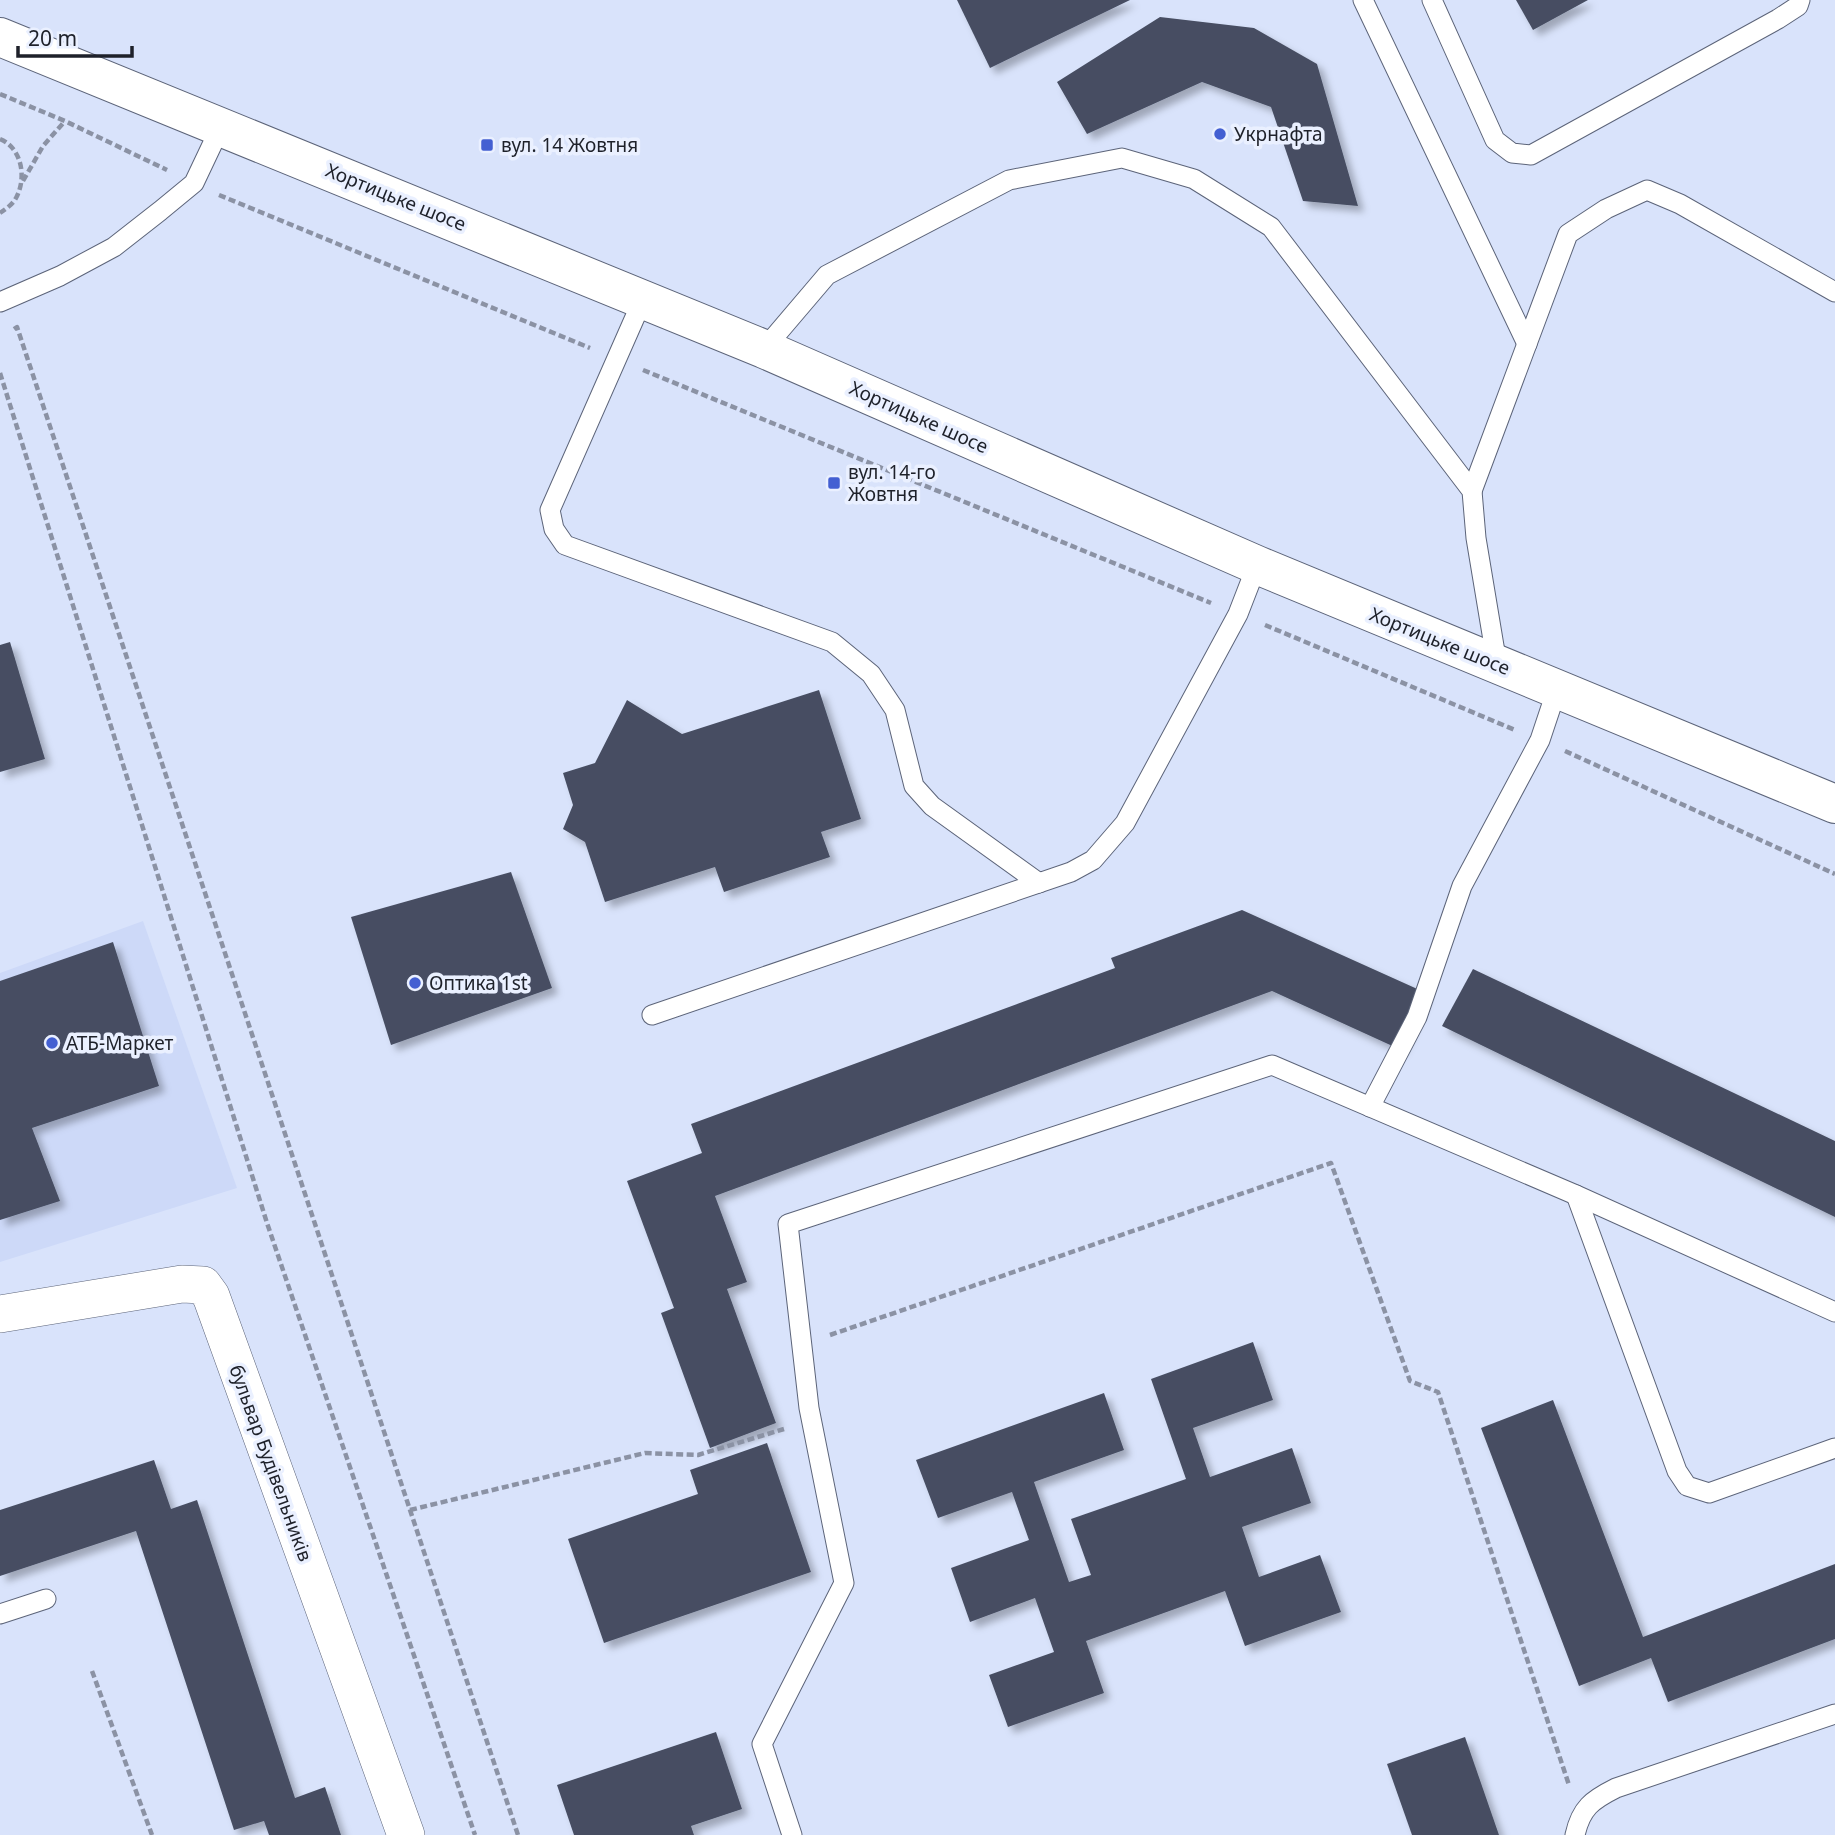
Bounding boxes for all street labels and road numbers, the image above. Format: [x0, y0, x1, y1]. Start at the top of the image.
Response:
street label: Хортицьке шосе [322, 157, 470, 237]
street label: Хортицьке шосе [846, 375, 992, 459]
street label: Хортицьке шосе [1366, 601, 1514, 681]
street label: бульвар Будівельників [223, 1361, 319, 1565]

